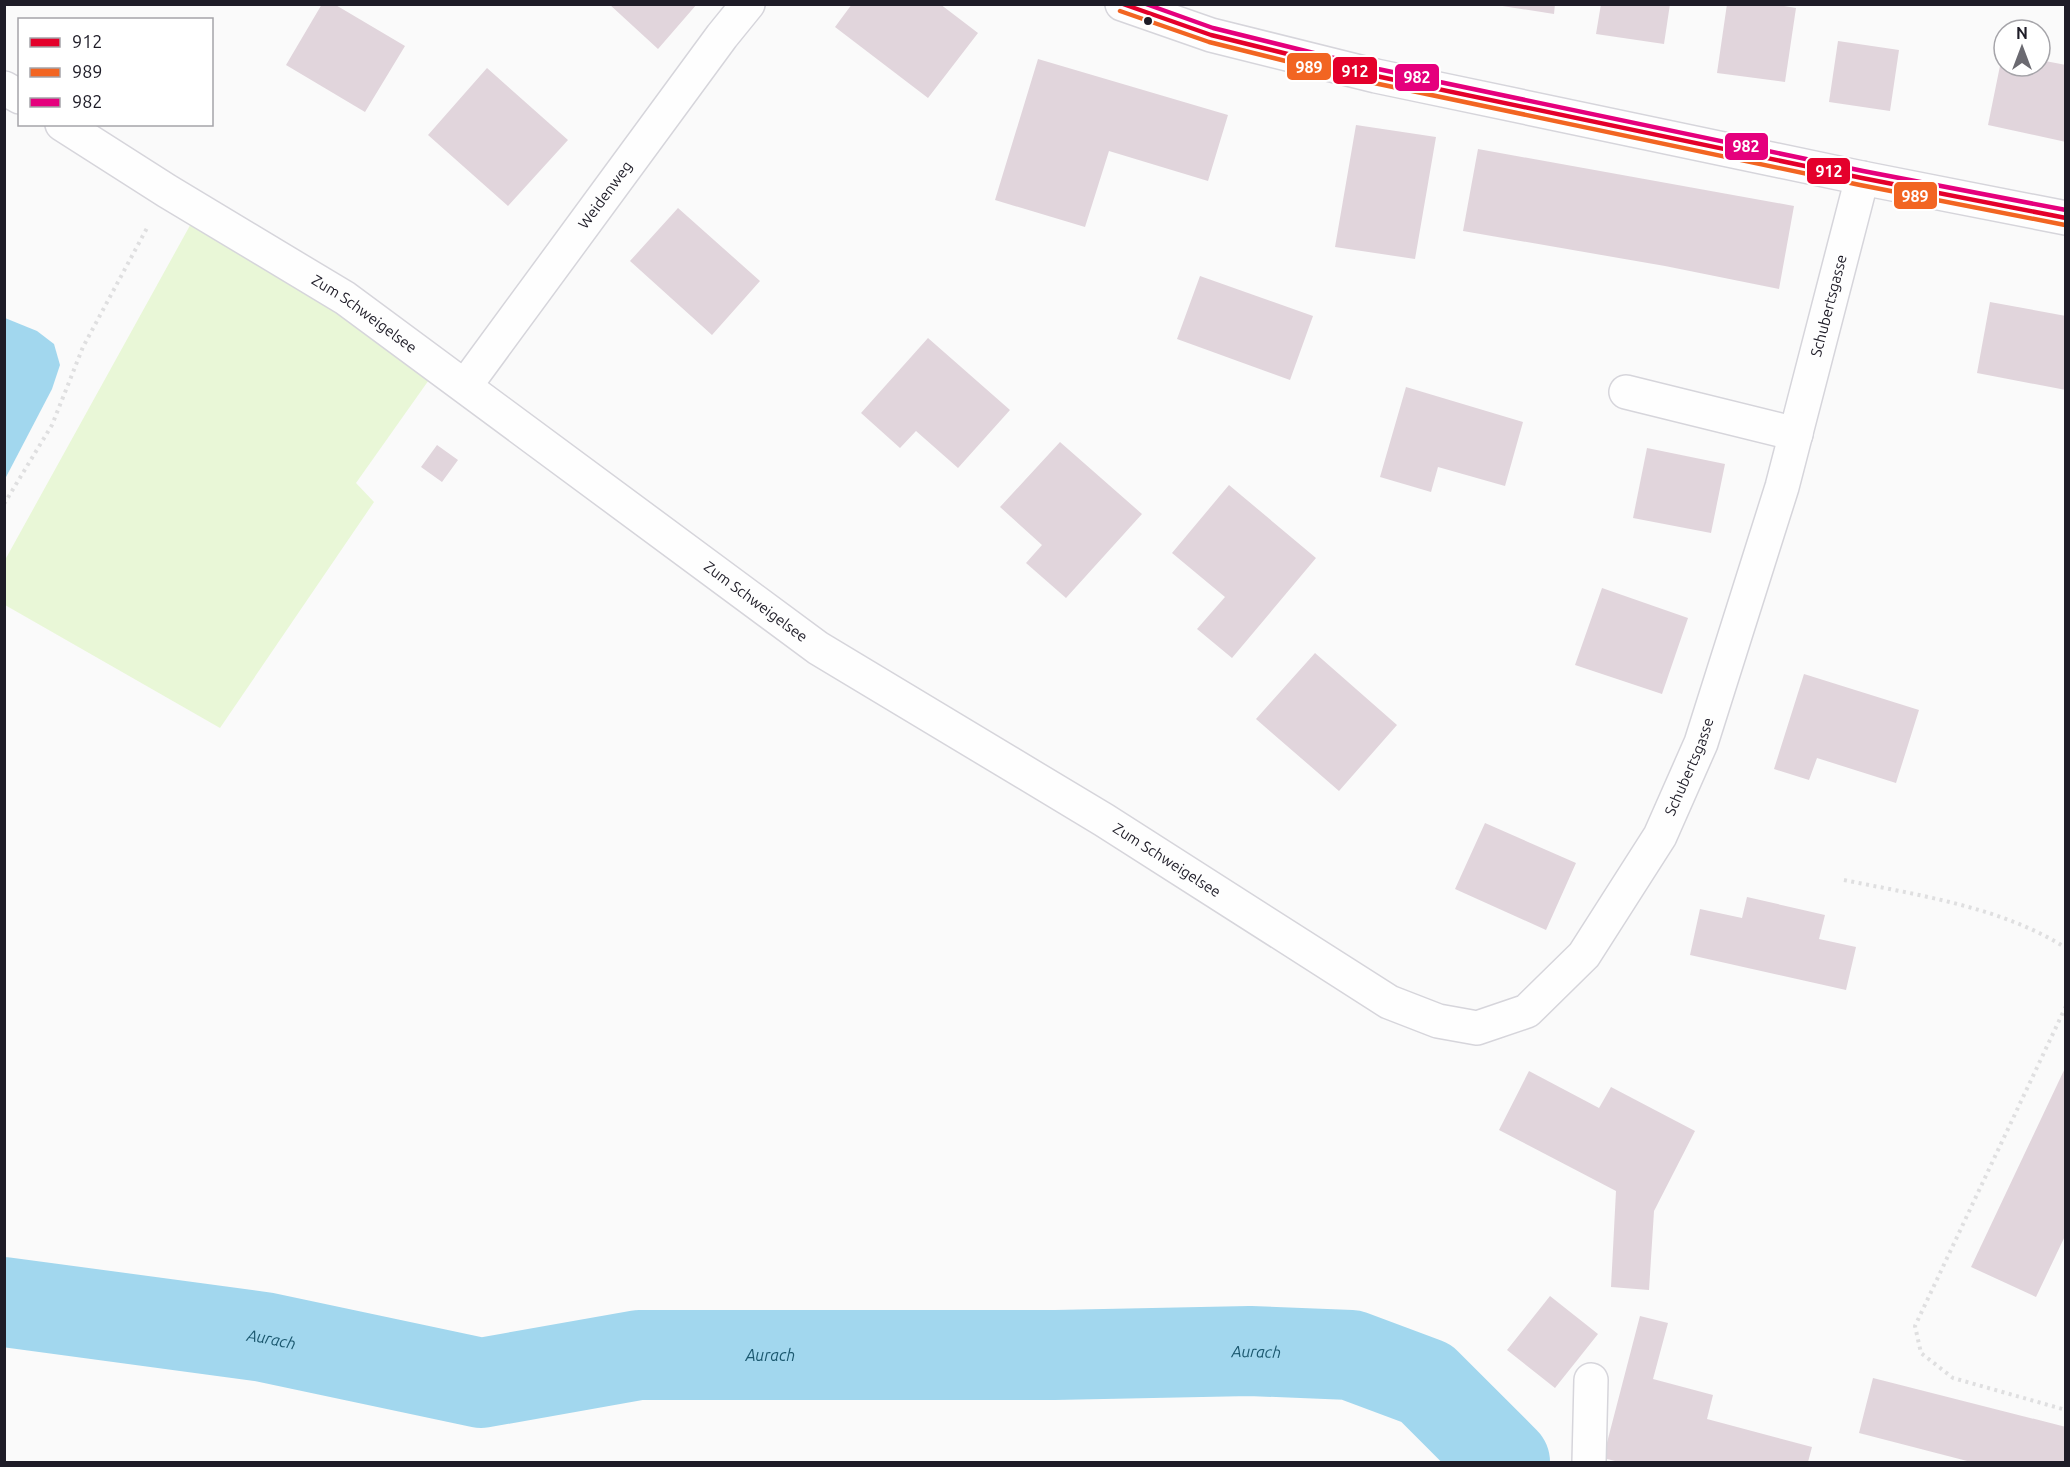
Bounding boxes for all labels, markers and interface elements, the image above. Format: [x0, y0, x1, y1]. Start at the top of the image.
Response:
unlabelled marker [1142, 15, 1154, 27]
legend [18, 18, 213, 126]
north arrow [1992, 18, 2052, 78]
text: N [2016, 24, 2028, 42]
text: 912 [72, 31, 102, 51]
line badge: 989 [1286, 52, 1332, 81]
line badge: 912 [1332, 56, 1378, 85]
text: 989 [1295, 58, 1323, 76]
text: 989 [72, 61, 102, 81]
text: 912 [1341, 62, 1369, 80]
line badge: 982 [1394, 63, 1440, 92]
text: 982 [1403, 68, 1431, 86]
text: 982 [72, 91, 102, 111]
line badge: 982 [1724, 132, 1769, 161]
text: 982 [1732, 137, 1760, 155]
street label: Weidenweg [574, 157, 635, 232]
line badge: 912 [1806, 157, 1851, 185]
text: 912 [1815, 162, 1843, 180]
line badge: 989 [1893, 181, 1938, 210]
text: 989 [1901, 187, 1929, 205]
street label: Schubertsgasse [1807, 253, 1850, 359]
street label: Zum Schweigelsee [309, 271, 420, 356]
street label: Zum Schweigelsee [701, 558, 811, 645]
street label: Schubertsgasse [1661, 715, 1717, 818]
street label: Zum Schweigelsee [1110, 819, 1224, 900]
water label: Aurach [245, 1326, 298, 1353]
water label: Aurach [1230, 1342, 1282, 1361]
water label: Aurach [745, 1346, 795, 1364]

